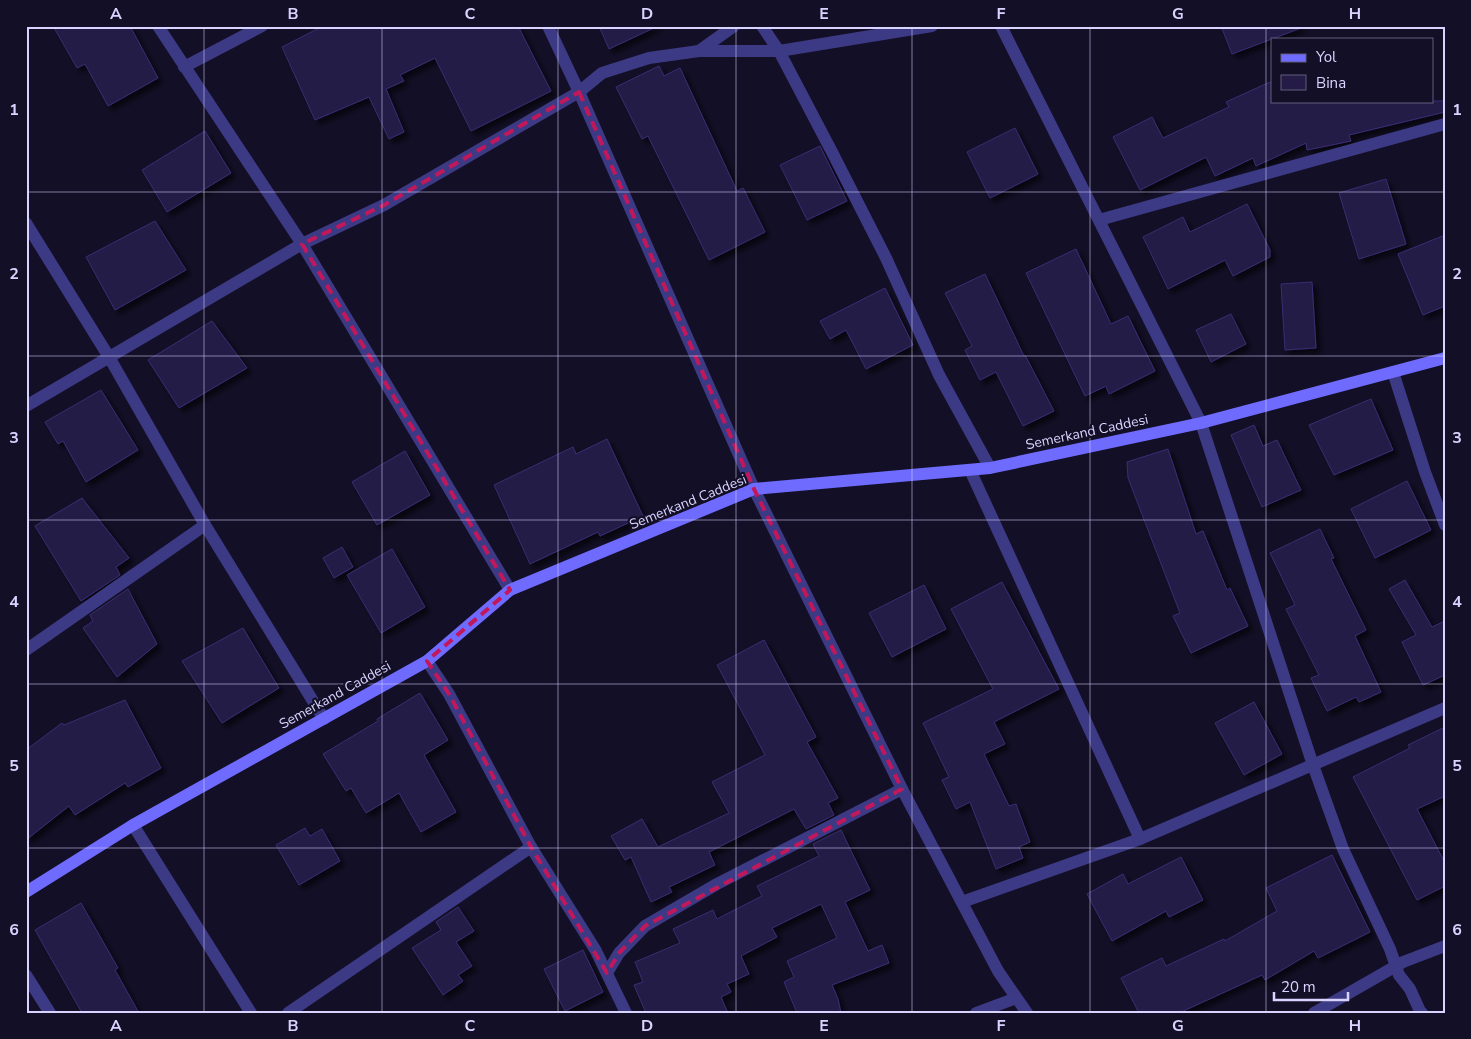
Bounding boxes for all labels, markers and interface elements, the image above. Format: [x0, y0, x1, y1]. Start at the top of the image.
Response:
text: A [110, 3, 122, 25]
text: B [287, 3, 299, 25]
text: C [465, 3, 476, 25]
text: D [641, 3, 653, 25]
text: E [819, 3, 829, 25]
text: F [997, 3, 1006, 25]
text: G [1172, 3, 1184, 25]
text: H [1349, 3, 1361, 25]
legend [1271, 38, 1434, 102]
text: Yol [1315, 47, 1337, 67]
text: Bina [1316, 73, 1346, 93]
text: 1 [9, 99, 19, 121]
text: 1 [1452, 99, 1462, 121]
text: 2 [9, 263, 19, 285]
text: 2 [1452, 263, 1462, 285]
street label: Semerkand Caddesi [1024, 410, 1150, 454]
text: 3 [9, 427, 19, 449]
text: 3 [1452, 427, 1462, 449]
street label: Semerkand Caddesi [627, 470, 749, 534]
text: 4 [9, 591, 19, 613]
text: 4 [1452, 591, 1462, 613]
street label: Semerkand Caddesi [276, 656, 394, 734]
text: 5 [9, 755, 19, 777]
text: 5 [1452, 755, 1462, 777]
text: 6 [9, 919, 19, 941]
text: 6 [1452, 919, 1462, 941]
scale bar [1274, 969, 1347, 1001]
text: 20 m [1281, 977, 1316, 997]
text: A [110, 1015, 122, 1037]
text: B [287, 1015, 299, 1037]
text: C [465, 1015, 476, 1037]
text: D [641, 1015, 653, 1037]
text: E [819, 1015, 829, 1037]
text: F [997, 1015, 1006, 1037]
text: G [1172, 1015, 1184, 1037]
text: H [1349, 1015, 1361, 1037]

